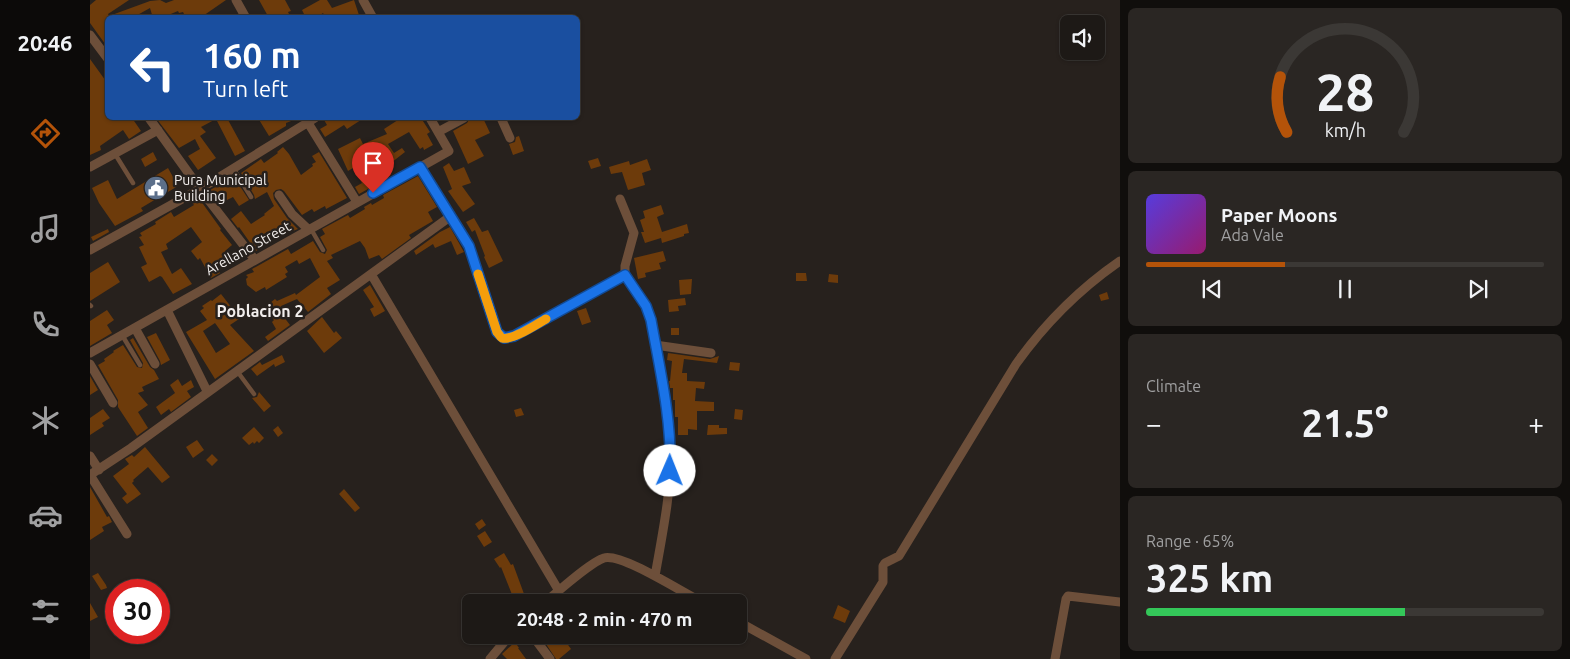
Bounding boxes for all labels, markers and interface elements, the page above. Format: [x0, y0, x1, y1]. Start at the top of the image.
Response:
map controls [1060, 15, 1105, 60]
button: sound [1060, 15, 1105, 60]
text: 20:46 [17, 30, 73, 55]
icon: left [120, 35, 185, 100]
text: 160 m [203, 35, 301, 75]
text: 28 [1316, 63, 1374, 121]
text: Turn left [203, 76, 288, 101]
icon: directions [28, 116, 63, 151]
text: km/h [1324, 120, 1366, 140]
pin [352, 142, 394, 193]
icon: arrive [359, 149, 387, 177]
place label: Pura Municipal Building [174, 172, 267, 204]
public building icon: Pura Municipal Building [143, 175, 169, 201]
text: Paper Moons [1221, 204, 1338, 226]
icon: music [28, 211, 63, 246]
street label: Arellano Street [203, 218, 294, 278]
text: Ada Vale [1221, 226, 1284, 244]
icon: previous [1198, 275, 1226, 303]
icon: pause [1331, 275, 1359, 303]
icon: next [1464, 275, 1492, 303]
district label: Poblacion 2 [217, 302, 303, 320]
icon: phone [28, 307, 63, 342]
text: Climate [1146, 377, 1201, 395]
text: 21.5° [1301, 402, 1389, 444]
icon: climate [28, 403, 63, 438]
text: − [1146, 408, 1162, 439]
text: + [1528, 408, 1544, 439]
position arrow [643, 444, 695, 496]
icon: car [28, 498, 63, 533]
text: Range · 65% [1146, 532, 1234, 550]
text: 325 km [1146, 557, 1273, 599]
speed limit sign: 30 [105, 579, 170, 644]
icon: filters [28, 594, 63, 629]
text: 20:48 · 2 min · 470 m [517, 608, 692, 630]

